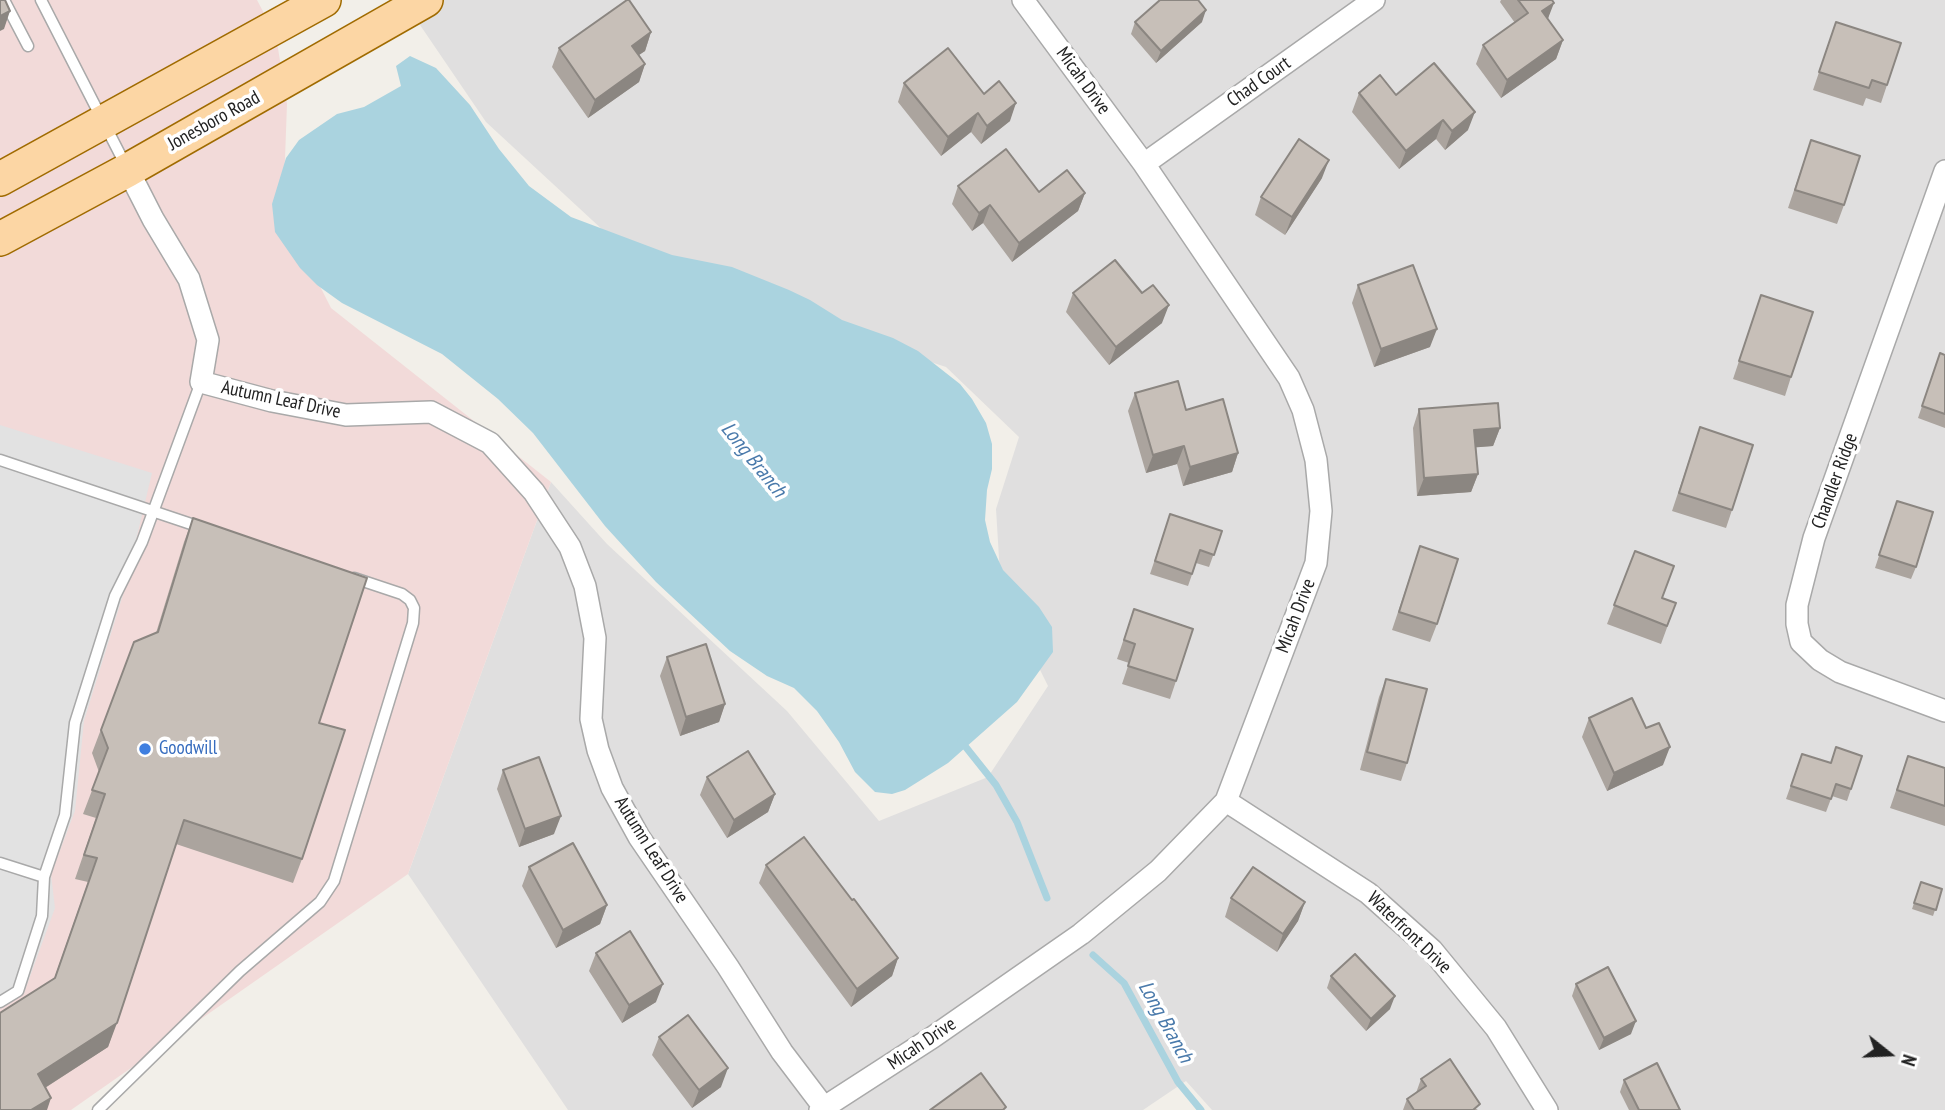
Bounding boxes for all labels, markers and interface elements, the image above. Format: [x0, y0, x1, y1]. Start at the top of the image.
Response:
street label: Micah Drive [1051, 43, 1115, 119]
street label: Chad Court [1223, 52, 1295, 112]
street label: Jonesboro Road [164, 86, 264, 156]
street label: Autumn Leaf Drive [219, 376, 343, 424]
water label: Long Branch [715, 417, 791, 503]
street label: Chandler Ridge [1807, 430, 1863, 532]
street label: Micah Drive [1271, 576, 1321, 656]
place label: Goodwill [159, 738, 217, 760]
marker: Goodwill [137, 741, 153, 757]
street label: Autumn Leaf Drive [609, 792, 693, 908]
street label: Waterfront Drive [1362, 887, 1456, 979]
water label: Long Branch [1132, 977, 1198, 1067]
street label: Micah Drive [883, 1013, 961, 1075]
north arrow [1854, 1019, 1924, 1089]
text: N [1896, 1052, 1922, 1069]

